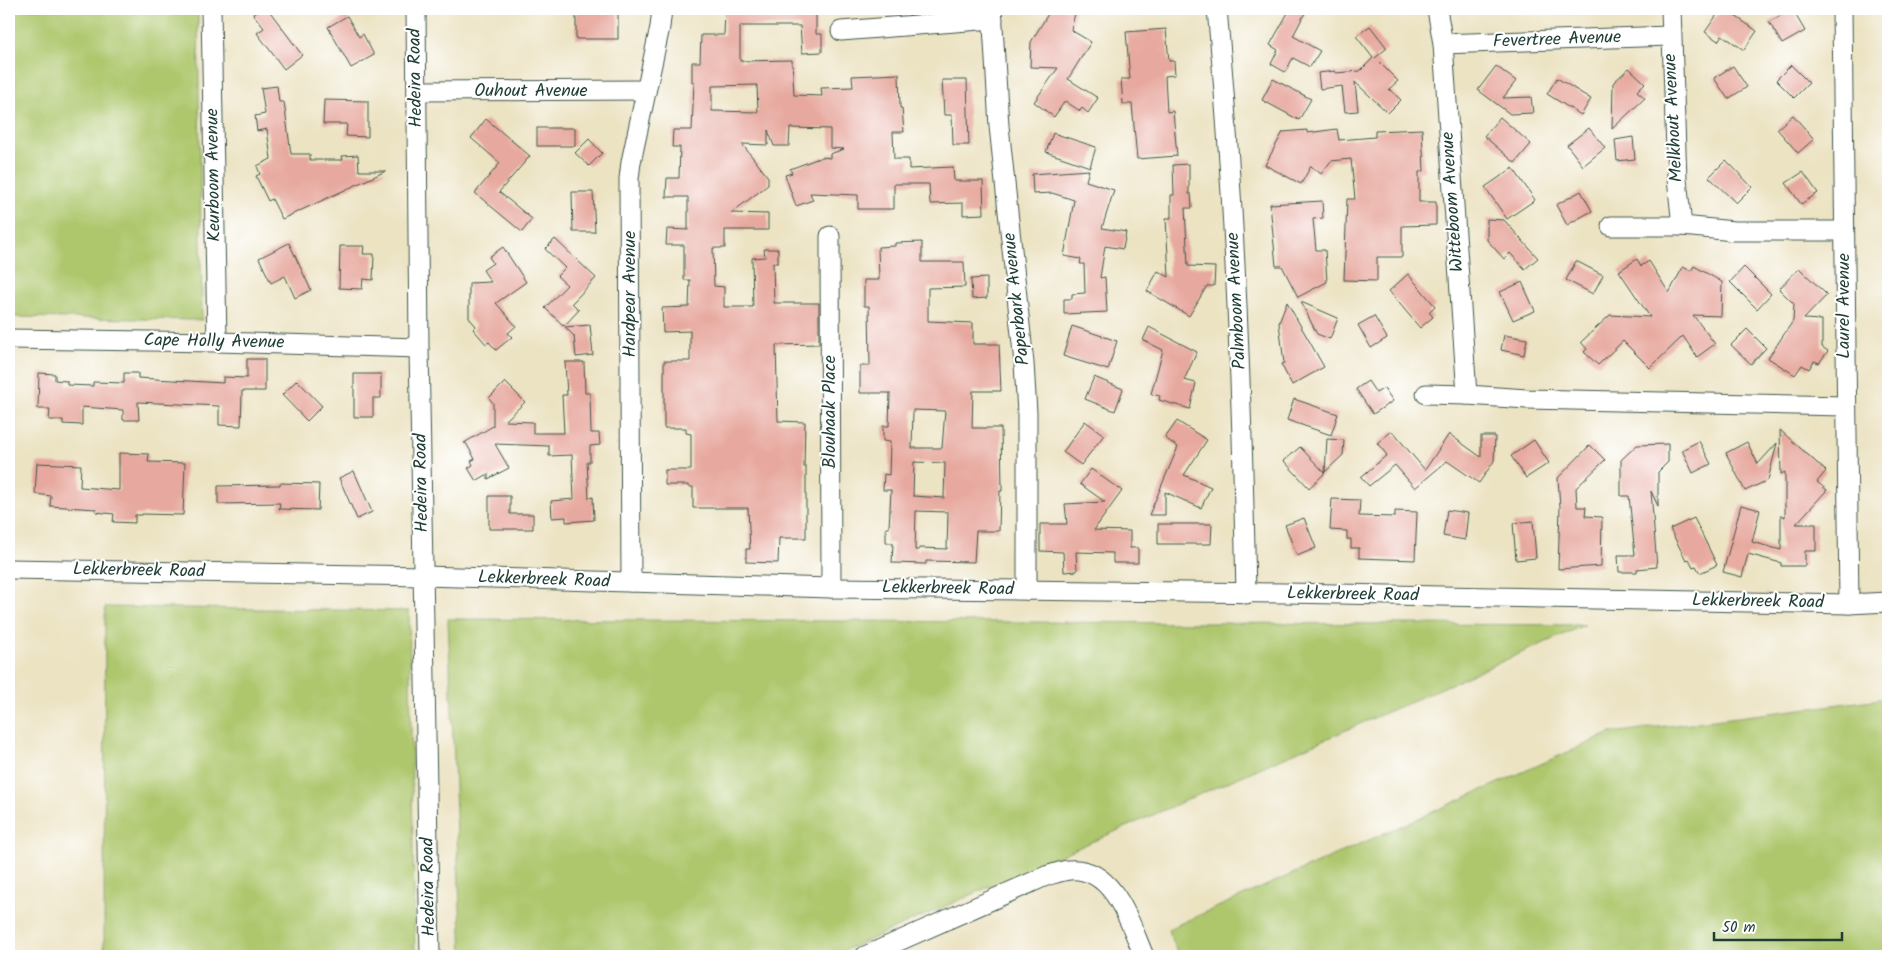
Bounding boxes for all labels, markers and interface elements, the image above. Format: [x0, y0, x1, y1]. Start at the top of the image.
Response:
street label: Fevertree Avenue [1492, 23, 1622, 57]
street label: Hedeira Road [401, 27, 431, 128]
street label: Melkhout Avenue [1656, 53, 1692, 183]
street label: Ouhout Avenue [474, 77, 588, 106]
street label: Keurboom Avenue [198, 108, 230, 242]
street label: Witteboom Avenue [1434, 131, 1472, 273]
street label: Hardpear Avenue [616, 231, 645, 357]
street label: Paperbark Avenue [996, 231, 1038, 367]
street label: Palmboom Avenue [1219, 232, 1255, 370]
street label: Laurel Avenue [1830, 253, 1859, 359]
street label: Cape Holly Avenue [143, 326, 285, 358]
street label: Blouhaak Place [816, 355, 845, 469]
street label: Hedeira Road [407, 432, 437, 533]
street label: Lekkerbreek Road [73, 555, 206, 587]
street label: Lekkerbreek Road [477, 563, 612, 597]
street label: Lekkerbreek Road [882, 573, 1015, 605]
street label: Lekkerbreek Road [1287, 579, 1420, 611]
street label: Lekkerbreek Road [1692, 586, 1825, 618]
street label: Hedeira Road [414, 836, 444, 937]
scale bar [1714, 910, 1842, 942]
text: 50 m [1722, 916, 1756, 940]

